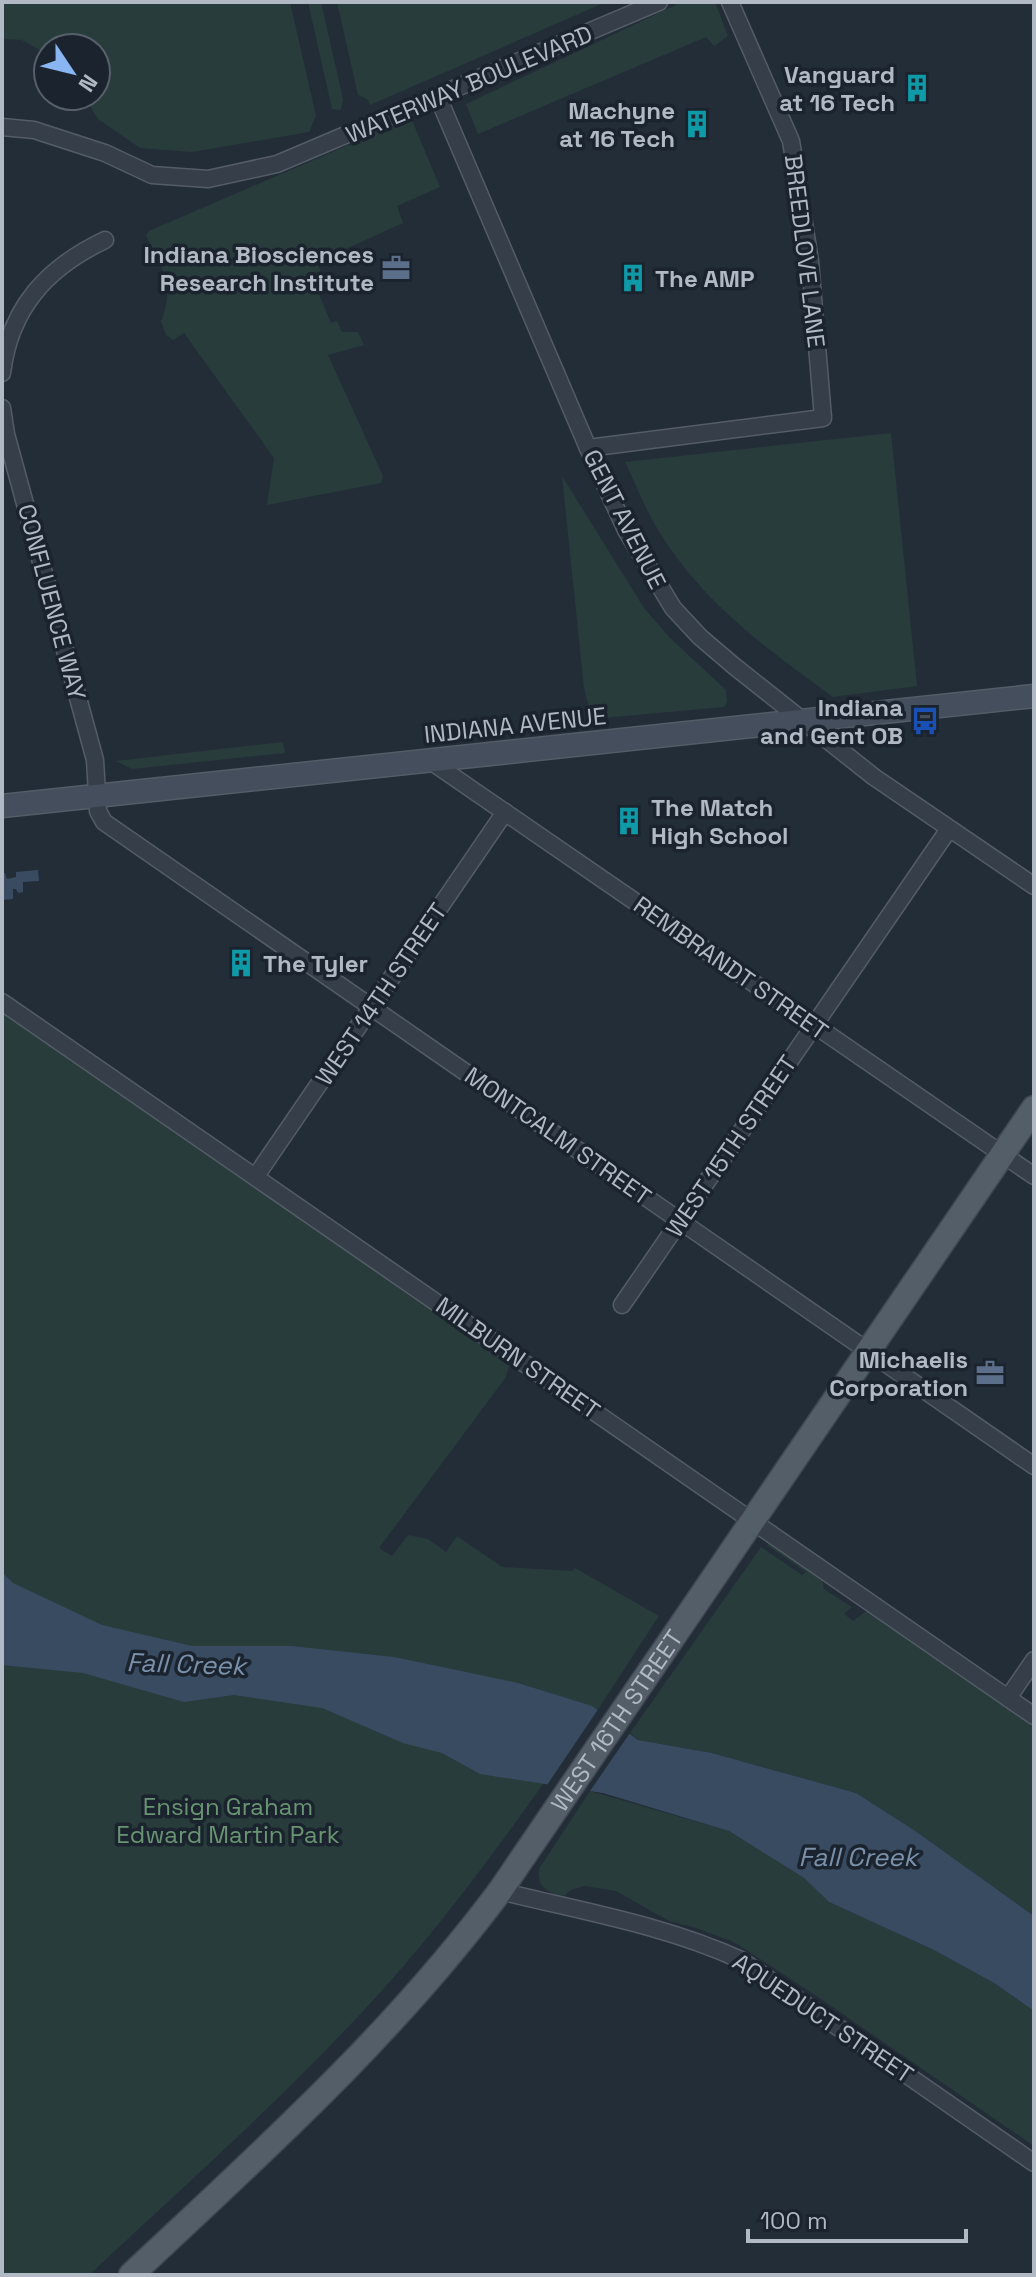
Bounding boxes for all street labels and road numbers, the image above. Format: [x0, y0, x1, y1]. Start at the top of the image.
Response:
street label: WATERWAY BOULEVARD [341, 18, 597, 150]
street label: BREEDLOVE LANE [778, 153, 832, 349]
street label: GENT AVENUE [577, 444, 673, 594]
street label: CONFLUENCE WAY [11, 501, 93, 704]
street label: INDIANA AVENUE [422, 700, 608, 750]
street label: REMBRANDT STREET [628, 889, 834, 1047]
street label: WEST 14TH STREET [308, 897, 454, 1091]
street label: WEST 15TH STREET [659, 1049, 803, 1243]
street label: MONTCALM STREET [459, 1060, 657, 1212]
street label: MILBURN STREET [430, 1290, 606, 1426]
street label: WEST 16TH STREET [544, 1623, 689, 1817]
street label: AQUEDUCT STREET [727, 1946, 919, 2090]

